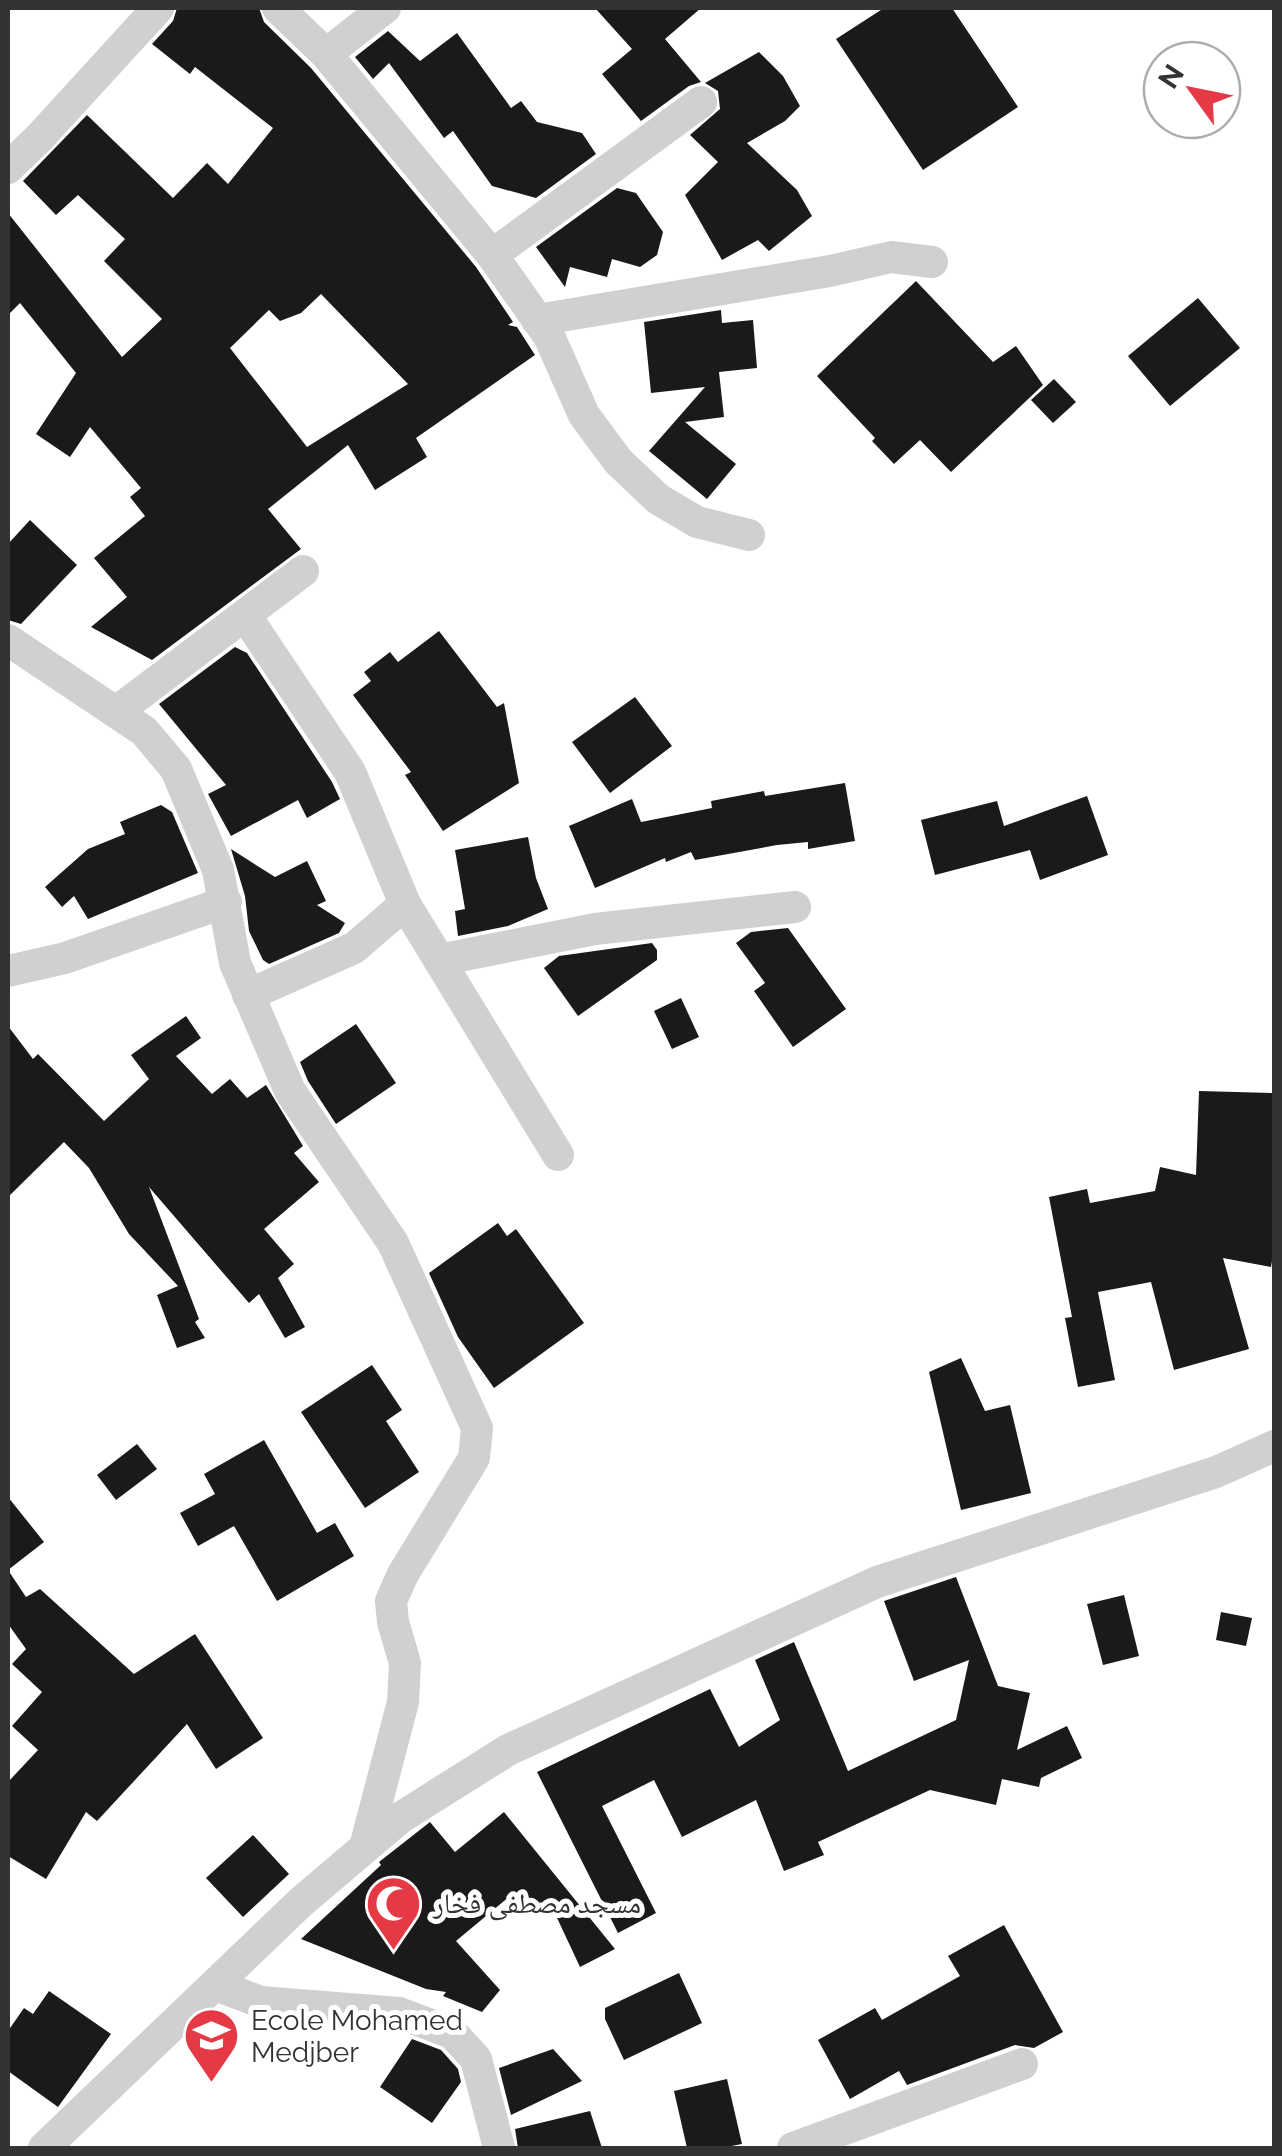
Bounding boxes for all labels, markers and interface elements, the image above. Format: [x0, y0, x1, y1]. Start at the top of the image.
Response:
north arrow [1142, 40, 1242, 140]
text: N [1152, 59, 1191, 95]
mosque icon: مسجد مصطفى فخار [364, 1873, 424, 1952]
place label: مسجد مصطفى فخار [432, 1887, 641, 1921]
place label: Ecole Mohamed Medjber [251, 2004, 463, 2069]
school or university icon: Ecole Mohamed Medjber [182, 2006, 242, 2085]

